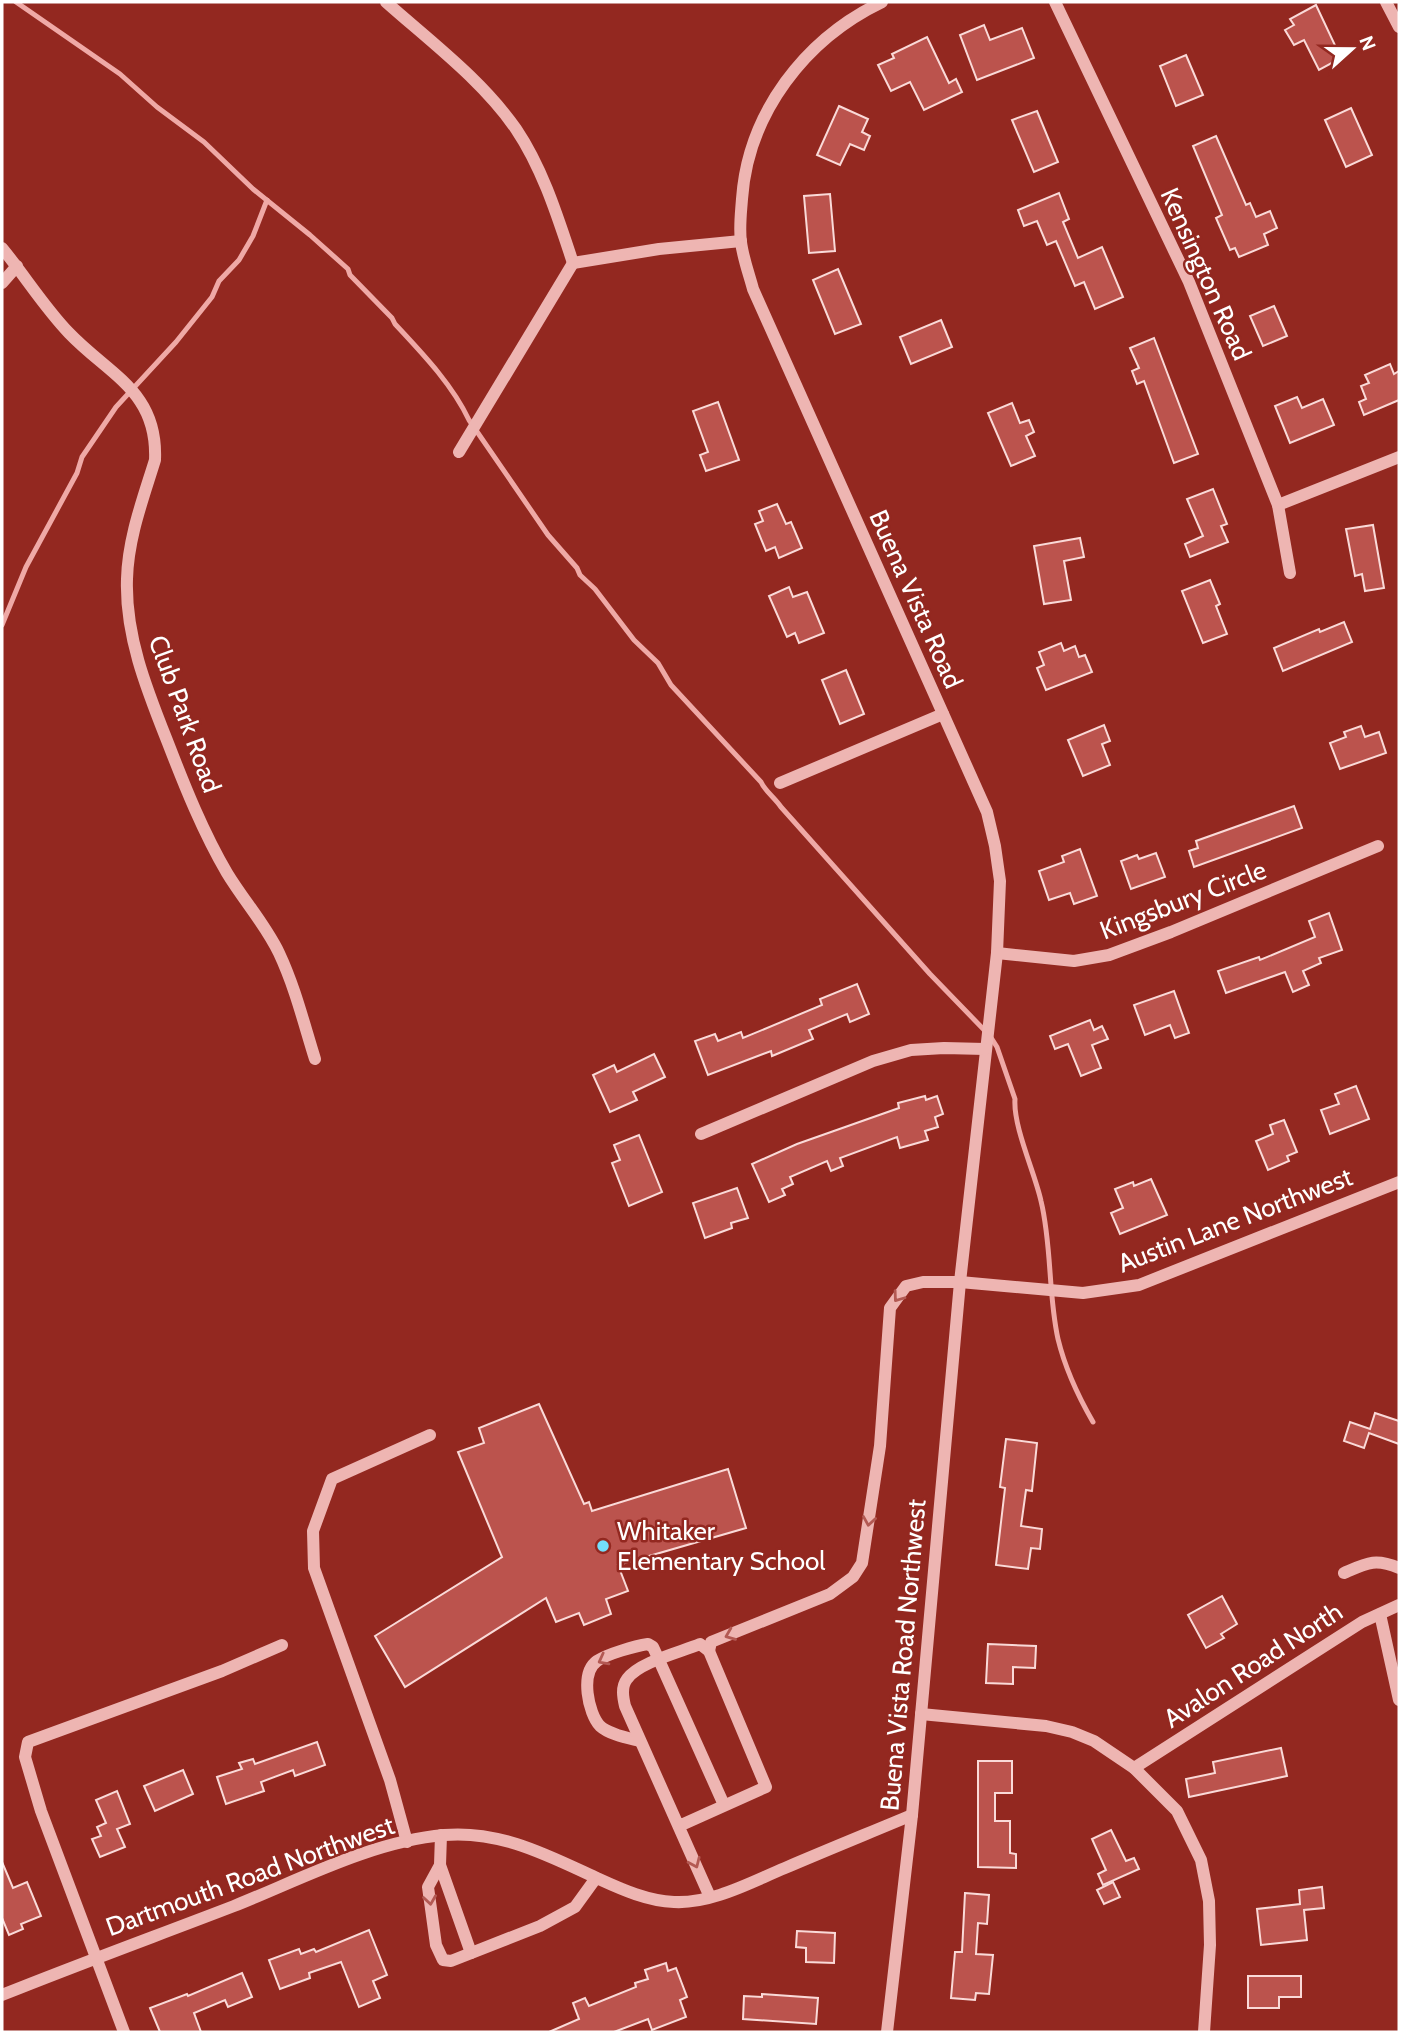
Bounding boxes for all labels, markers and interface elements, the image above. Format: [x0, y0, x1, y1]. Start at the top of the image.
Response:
north arrow [1317, 14, 1387, 84]
text: N [1354, 33, 1381, 53]
street label: Kensington Road [1154, 183, 1258, 365]
street label: Buena Vista Road [862, 505, 970, 693]
street label: Club Park Road [142, 631, 228, 797]
street label: Kingsbury Circle [1095, 854, 1271, 946]
street label: Austin Lane Northwest [1113, 1160, 1357, 1279]
one-way arrow [894, 1289, 906, 1302]
street label: Buena Vista Road Northwest [873, 1498, 933, 1812]
place label: Whitaker Elementary School [617, 1515, 825, 1577]
one-way arrow [861, 1515, 876, 1527]
marker: Whitaker Elementary School [595, 1538, 611, 1554]
street label: Avalon Road North [1158, 1595, 1348, 1735]
one-way arrow [724, 1626, 736, 1640]
one-way arrow [598, 1652, 611, 1666]
street label: Dartmouth Road Northwest [101, 1809, 399, 1943]
one-way arrow [687, 1856, 701, 1868]
one-way arrow [422, 1894, 437, 1906]

